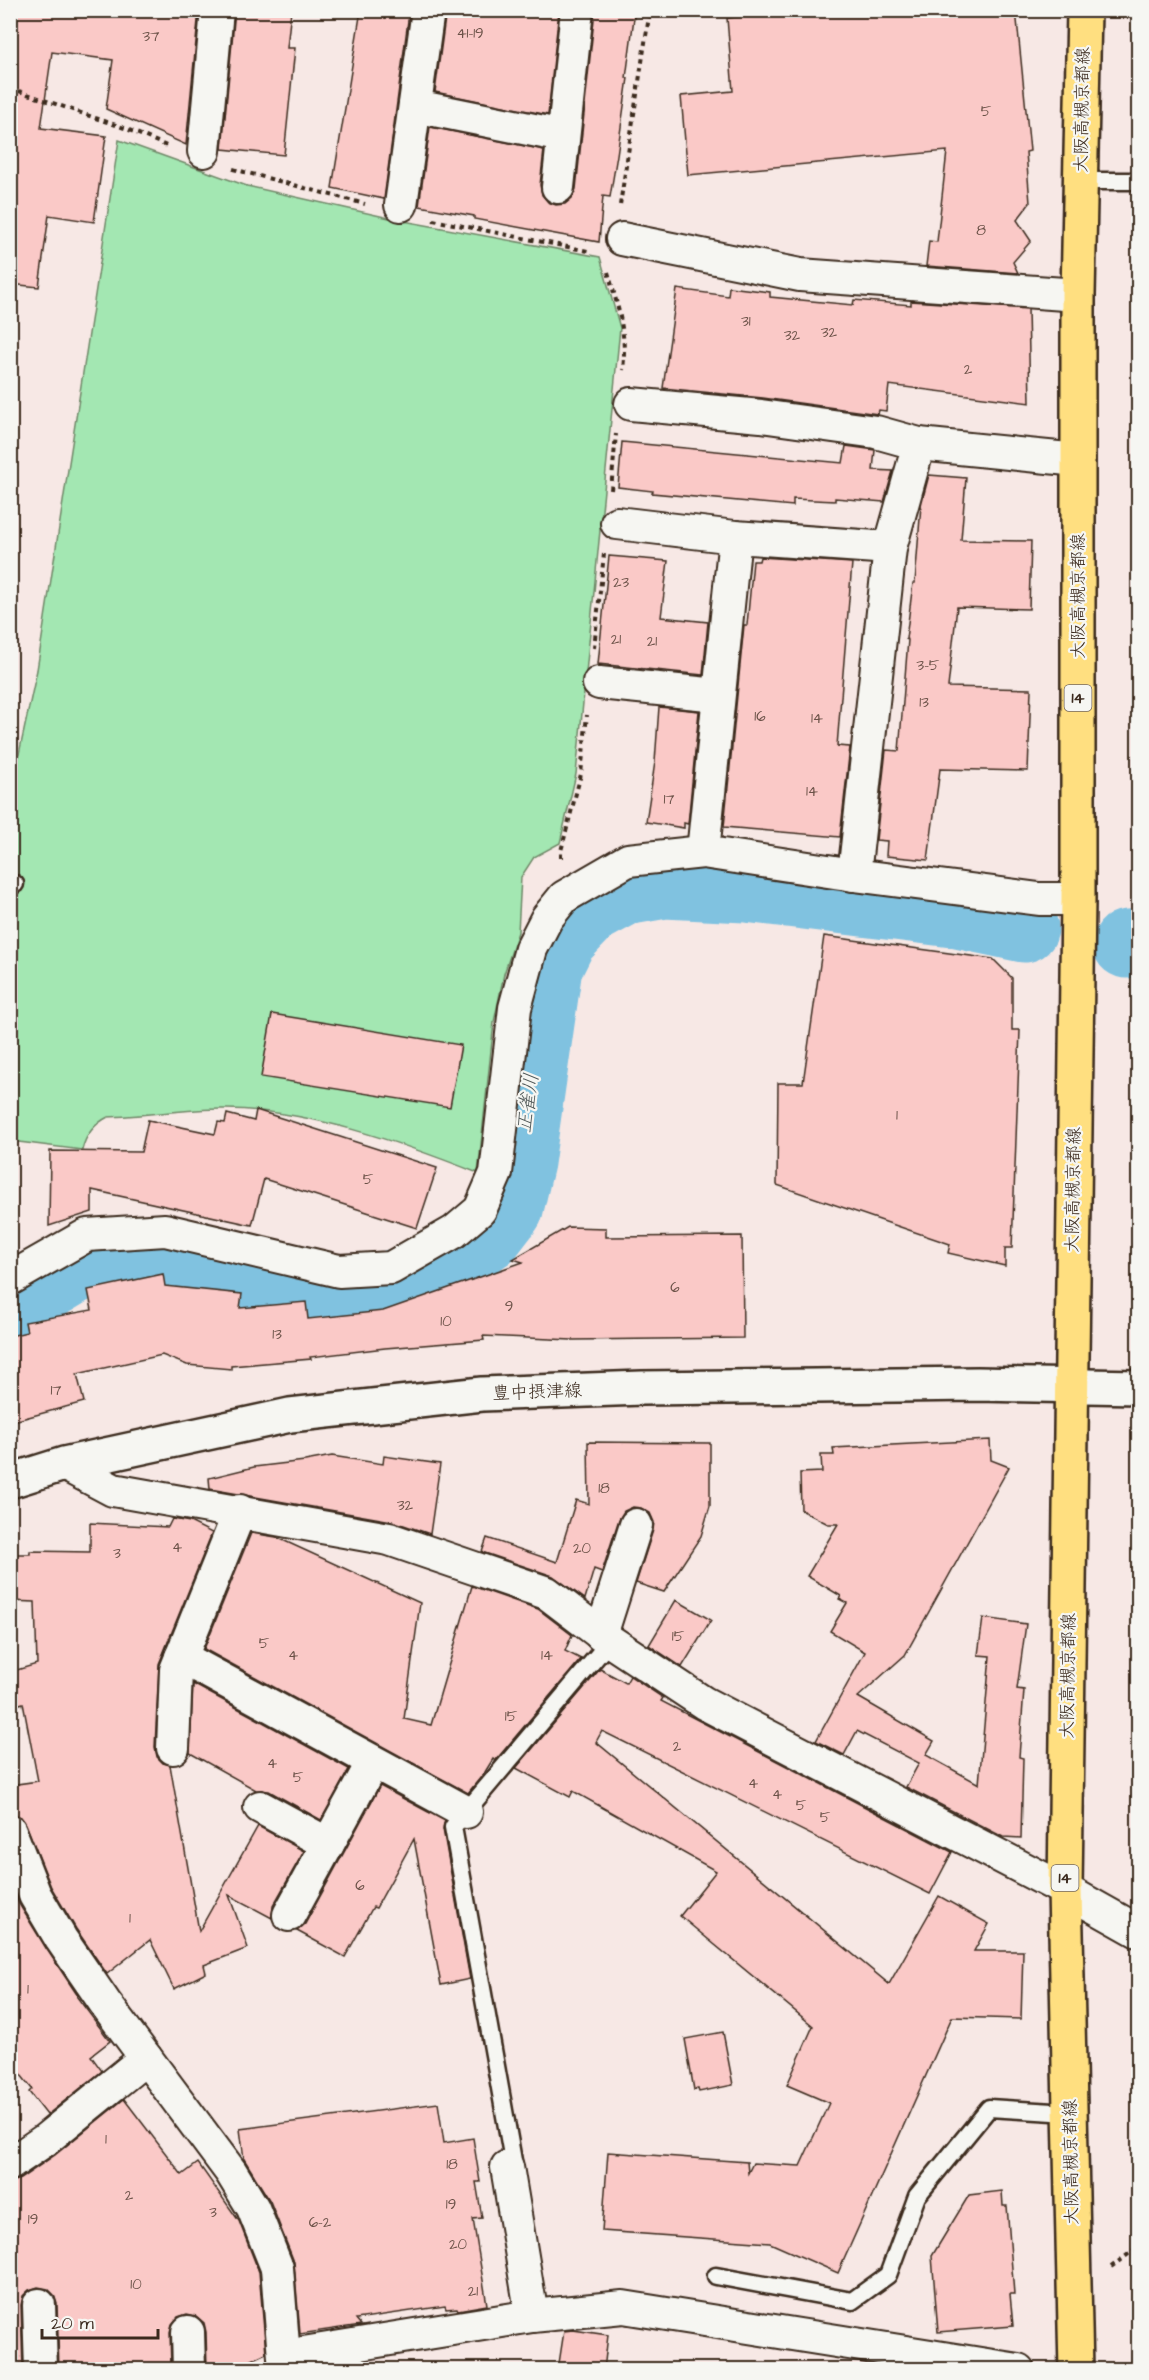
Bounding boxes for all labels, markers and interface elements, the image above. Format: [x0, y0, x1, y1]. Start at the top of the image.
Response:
house number: 41-19 [456, 23, 484, 44]
house number: 37 [143, 26, 159, 47]
street label: 大阪高槻京都線 [1068, 47, 1096, 173]
house number: 5 [981, 101, 992, 122]
house number: 8 [976, 220, 986, 241]
house number: 31 [741, 311, 751, 332]
house number: 32 [821, 322, 838, 343]
house number: 32 [784, 325, 801, 346]
house number: 2 [964, 359, 973, 380]
street label: 大阪高槻京都線 [1066, 533, 1091, 659]
house number: 23 [613, 572, 629, 593]
house number: 21 [611, 629, 621, 650]
house number: 21 [647, 631, 657, 652]
house number: 3-5 [917, 655, 940, 676]
road number: 14 [1064, 685, 1092, 711]
house number: 13 [919, 692, 929, 713]
house number: 16 [754, 706, 766, 727]
house number: 14 [811, 708, 823, 729]
house number: 14 [806, 781, 818, 802]
house number: 17 [663, 789, 675, 810]
water label: 正雀川 [510, 1071, 546, 1135]
house number: 1 [896, 1105, 898, 1126]
street label: 大阪高槻京都線 [1059, 1127, 1087, 1253]
house number: 5 [363, 1169, 374, 1190]
house number: 6 [670, 1277, 680, 1298]
house number: 9 [505, 1296, 513, 1317]
house number: 10 [440, 1311, 452, 1332]
house number: 13 [272, 1324, 282, 1345]
street label: 豊中摂津線 [492, 1378, 582, 1406]
house number: 17 [50, 1380, 62, 1401]
house number: 18 [598, 1478, 610, 1499]
house number: 32 [397, 1495, 414, 1516]
house number: 4 [172, 1537, 182, 1558]
house number: 20 [573, 1538, 592, 1559]
house number: 3 [113, 1543, 121, 1564]
street label: 大阪高槻京都線 [1054, 1613, 1082, 1739]
house number: 15 [672, 1626, 685, 1647]
house number: 5 [259, 1633, 270, 1654]
house number: 4 [288, 1645, 298, 1666]
house number: 14 [541, 1645, 553, 1666]
house number: 15 [505, 1706, 518, 1727]
house number: 2 [673, 1736, 682, 1757]
house number: 4 [267, 1753, 277, 1774]
house number: 5 [293, 1767, 304, 1788]
house number: 4 [748, 1773, 758, 1794]
house number: 4 [772, 1784, 782, 1805]
house number: 5 [796, 1795, 807, 1816]
house number: 5 [820, 1807, 831, 1828]
road number: 14 [1052, 1865, 1078, 1891]
house number: 6 [355, 1875, 365, 1896]
house number: 1 [129, 1908, 131, 1929]
house number: 1 [27, 1979, 29, 2000]
street label: 大阪高槻京都線 [1057, 2099, 1085, 2225]
house number: 1 [105, 2129, 107, 2150]
house number: 18 [446, 2154, 458, 2175]
house number: 2 [125, 2185, 134, 2206]
house number: 19 [446, 2194, 456, 2215]
house number: 3 [209, 2202, 217, 2223]
house number: 19 [28, 2209, 38, 2230]
house number: 6-2 [309, 2212, 332, 2233]
house number: 20 [449, 2234, 468, 2255]
house number: 10 [130, 2274, 142, 2295]
house number: 21 [468, 2281, 478, 2302]
scale bar [42, 2302, 158, 2340]
text: 20 m [51, 2311, 94, 2336]

